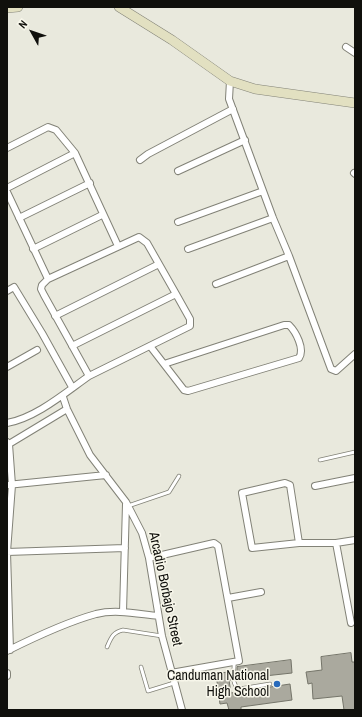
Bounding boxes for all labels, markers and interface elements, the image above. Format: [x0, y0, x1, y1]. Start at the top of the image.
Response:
north arrow [12, 12, 52, 52]
text: N [15, 17, 30, 31]
street label: Arcadio Borbajo Street [145, 530, 185, 648]
place label: Canduman National High School [167, 668, 269, 700]
marker: Canduman National High School [272, 679, 282, 689]

